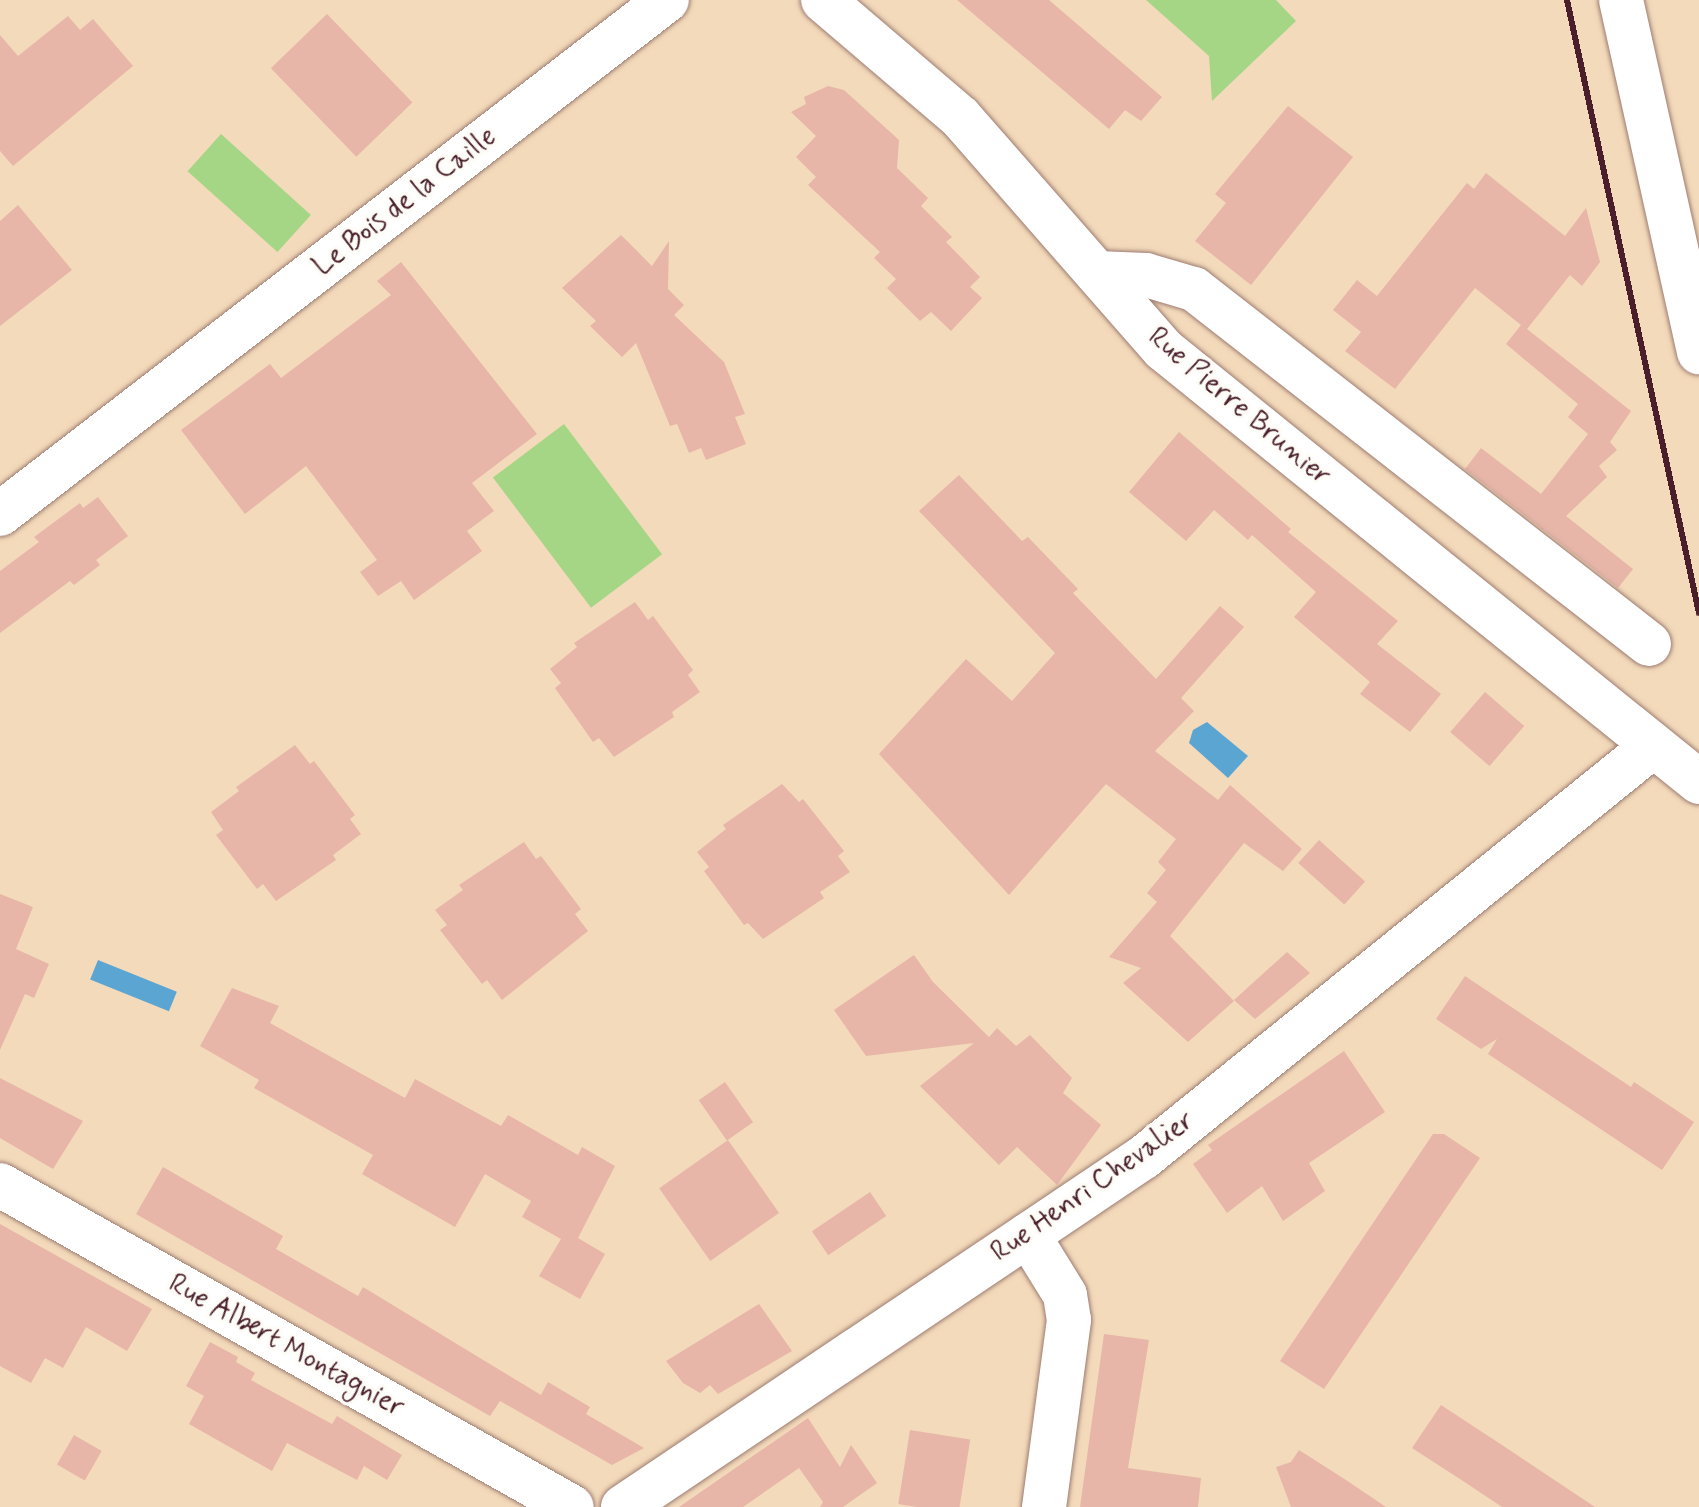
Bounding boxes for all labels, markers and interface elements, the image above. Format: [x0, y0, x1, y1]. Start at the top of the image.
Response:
street label: Le Bois de la Caille [306, 120, 504, 284]
street label: Rue Pierre Brunier [1143, 322, 1335, 492]
street label: Rue Henri Chevalier [985, 1105, 1201, 1269]
street label: Rue Albert Montagnier [159, 1266, 413, 1426]

